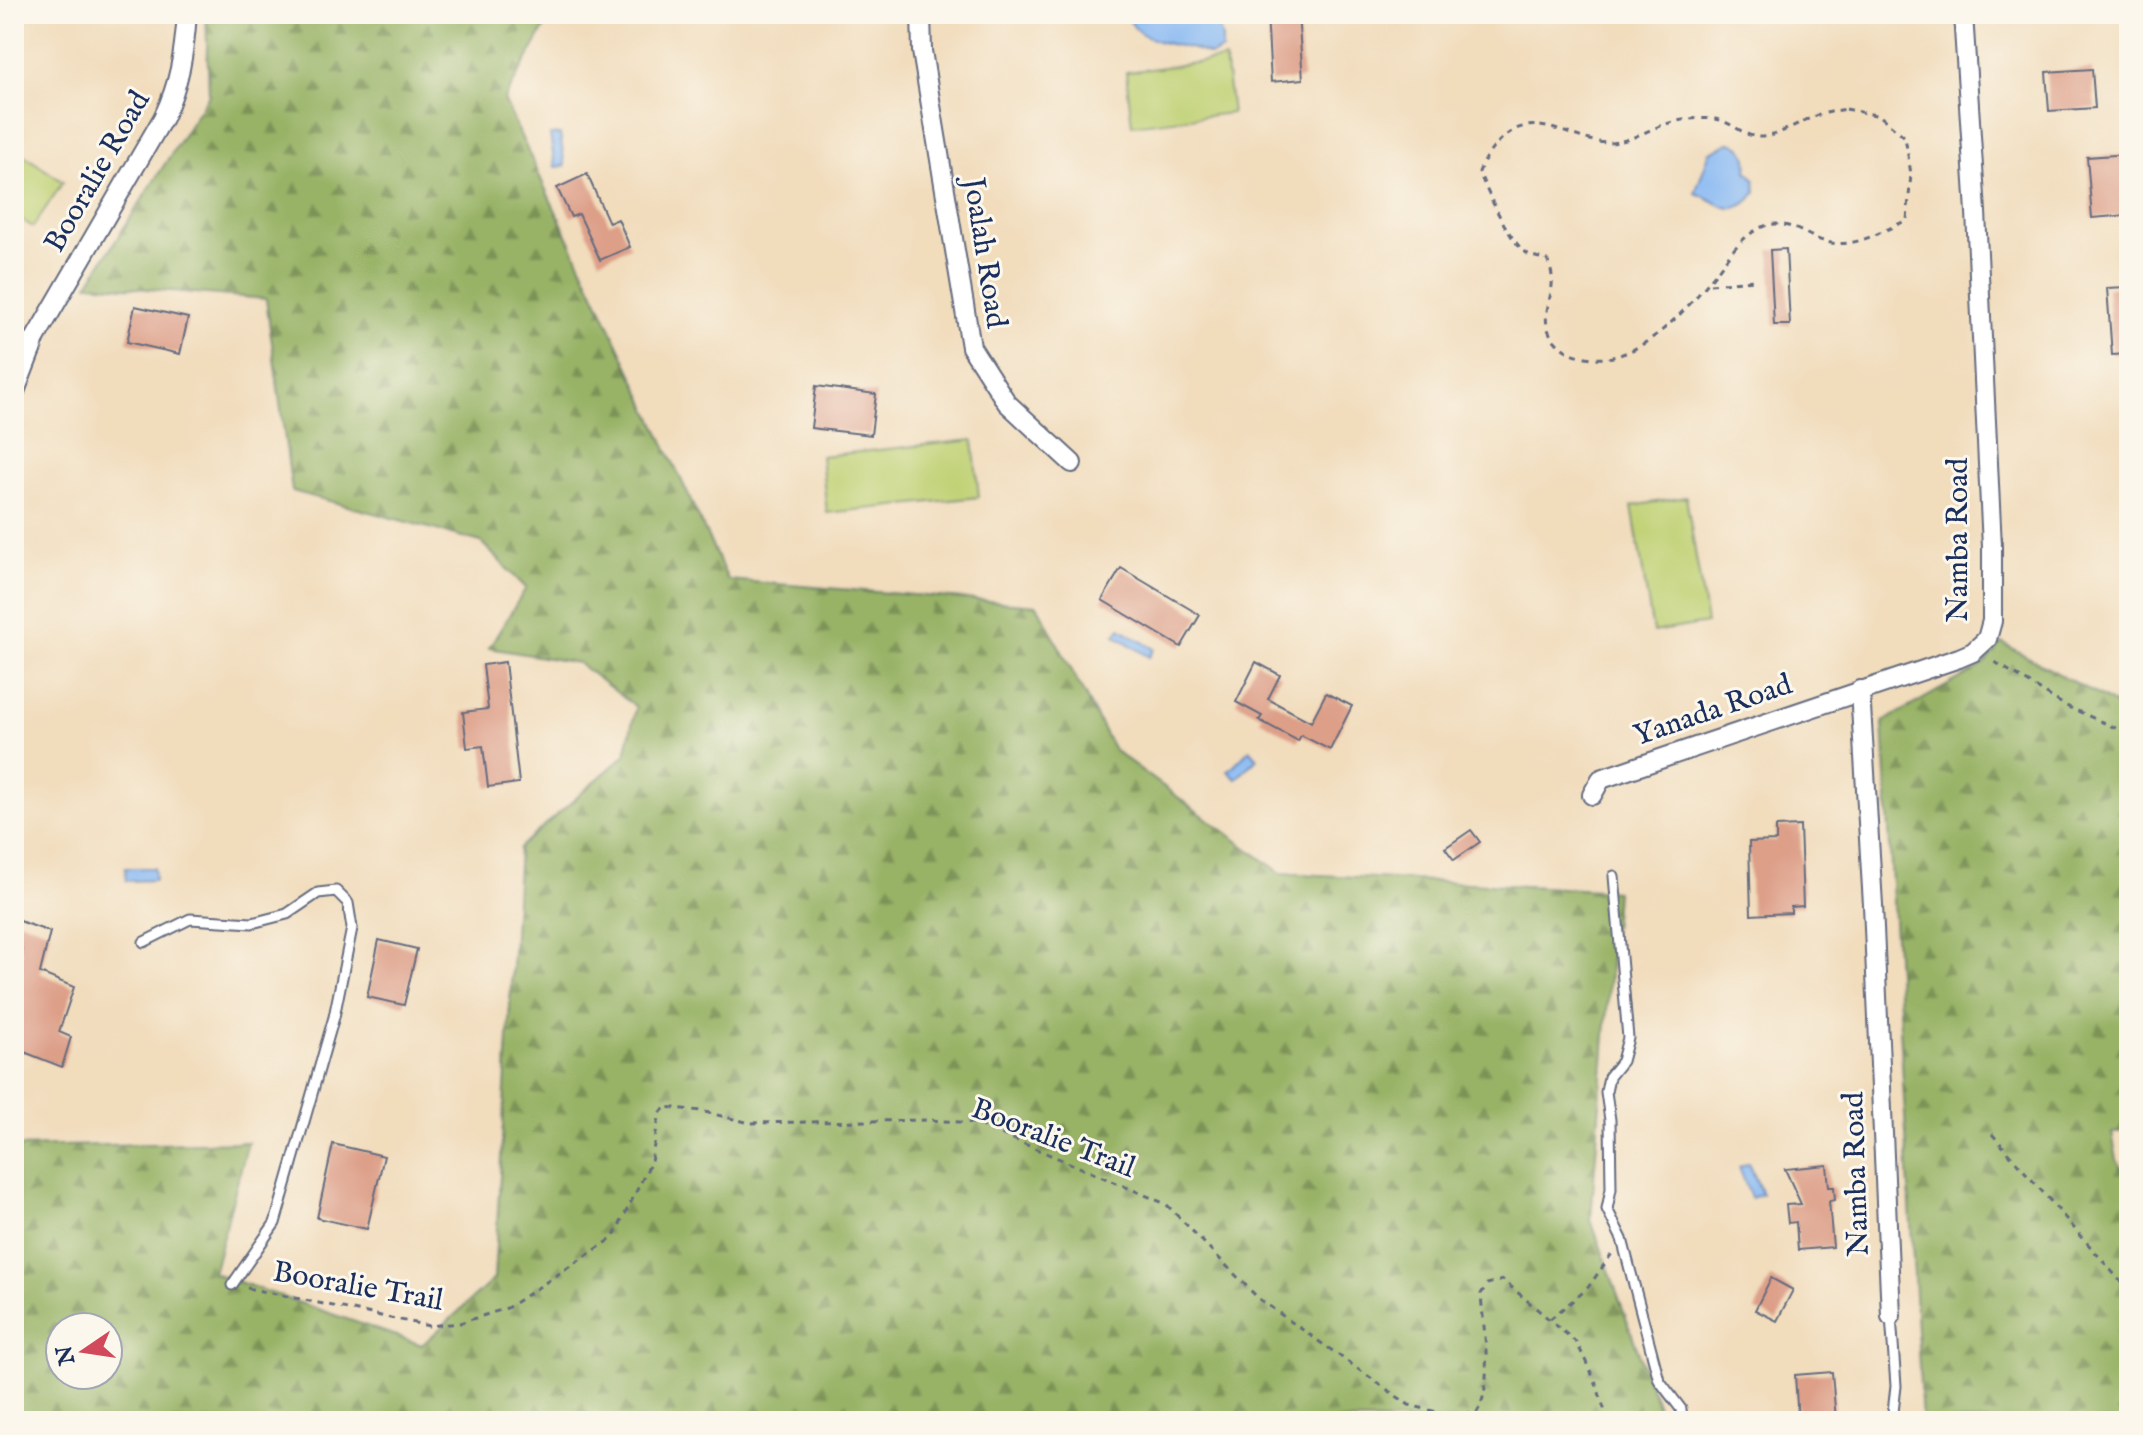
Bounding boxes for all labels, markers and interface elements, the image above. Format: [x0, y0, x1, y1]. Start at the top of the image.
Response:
street label: Booralie Road [36, 84, 160, 260]
street label: Joalah Road [953, 172, 1015, 332]
street label: Namba Road [1940, 457, 1978, 622]
street label: Yanada Road [1629, 666, 1798, 756]
street label: Booralie Trail [966, 1090, 1141, 1188]
street label: Namba Road [1835, 1090, 1879, 1257]
street label: Booralie Trail [270, 1253, 447, 1321]
north arrow [44, 1311, 124, 1391]
text: N [51, 1343, 82, 1368]

